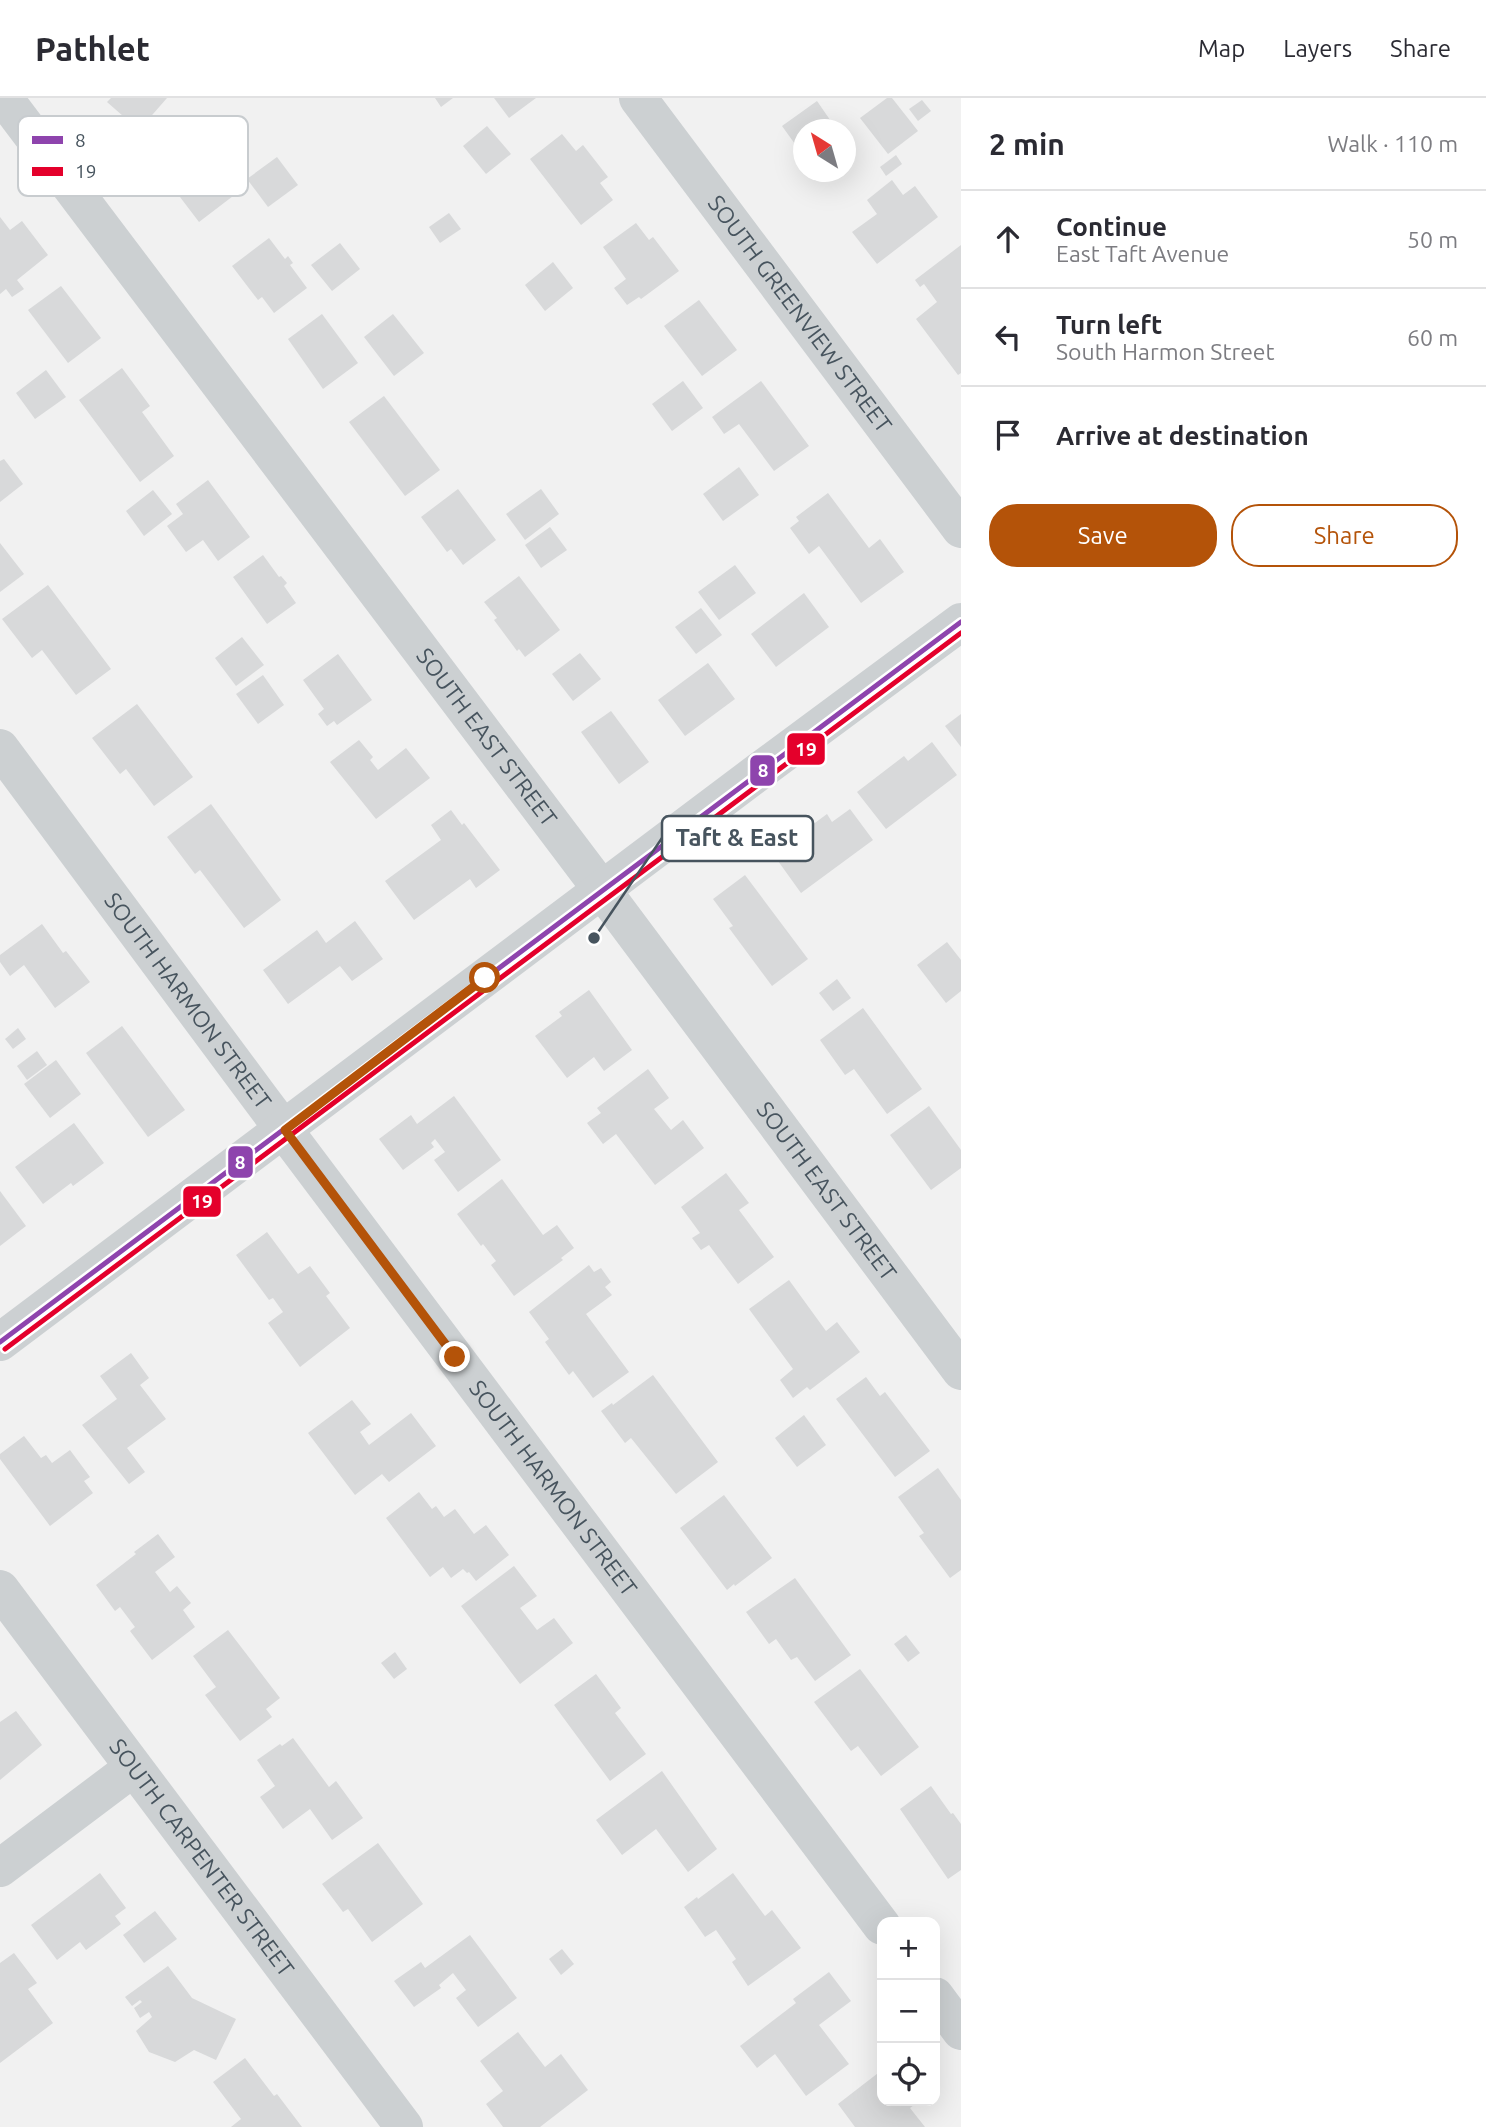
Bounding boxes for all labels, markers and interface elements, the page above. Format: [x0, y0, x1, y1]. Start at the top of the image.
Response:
text: Pathlet [35, 30, 150, 67]
text: Map [1198, 35, 1245, 62]
text: Layers [1283, 35, 1352, 62]
text: Share [1390, 35, 1451, 62]
legend [18, 116, 248, 196]
north arrow [793, 119, 856, 182]
text: 2 min [989, 127, 1065, 161]
text: 8 [75, 129, 86, 151]
text: Walk · 110 m [1327, 131, 1458, 156]
text: 19 [75, 160, 96, 182]
street label: SOUTH GREENVIEW STREET [704, 190, 897, 437]
text: Continue [1056, 212, 1167, 241]
icon: ahead [989, 220, 1027, 258]
text: 50 m [1407, 227, 1458, 252]
text: East Taft Avenue [1056, 241, 1229, 266]
text: Turn left [1056, 310, 1162, 339]
icon: left [989, 318, 1027, 356]
text: 60 m [1407, 325, 1458, 350]
text: South Harmon Street [1056, 339, 1275, 364]
icon: arrive [989, 416, 1027, 454]
text: Arrive at destination [1056, 421, 1309, 450]
button: Save [989, 504, 1217, 567]
button: Share [1231, 504, 1458, 567]
street label: SOUTH EAST STREET [412, 643, 562, 831]
line badge: 19 [786, 732, 826, 766]
text: 19 [795, 738, 817, 760]
line badge: 8 [749, 754, 776, 787]
text: 8 [758, 759, 768, 781]
callout: Taft & East [662, 816, 813, 861]
text: Taft & East [676, 824, 798, 851]
street label: SOUTH HARMON STREET [100, 888, 277, 1114]
route start [469, 962, 500, 993]
street label: SOUTH EAST STREET [752, 1097, 902, 1285]
line badge: 8 [227, 1145, 254, 1179]
text: 8 [235, 1151, 245, 1173]
line badge: 19 [182, 1185, 222, 1218]
text: 19 [191, 1190, 213, 1212]
route end [439, 1341, 470, 1372]
street label: SOUTH HARMON STREET [465, 1375, 642, 1600]
street label: SOUTH CARPENTER STREET [105, 1734, 299, 1981]
map controls [877, 1917, 940, 2106]
button: + [877, 1917, 940, 1980]
button: − [877, 1980, 940, 2043]
button: locate [877, 2043, 940, 2106]

